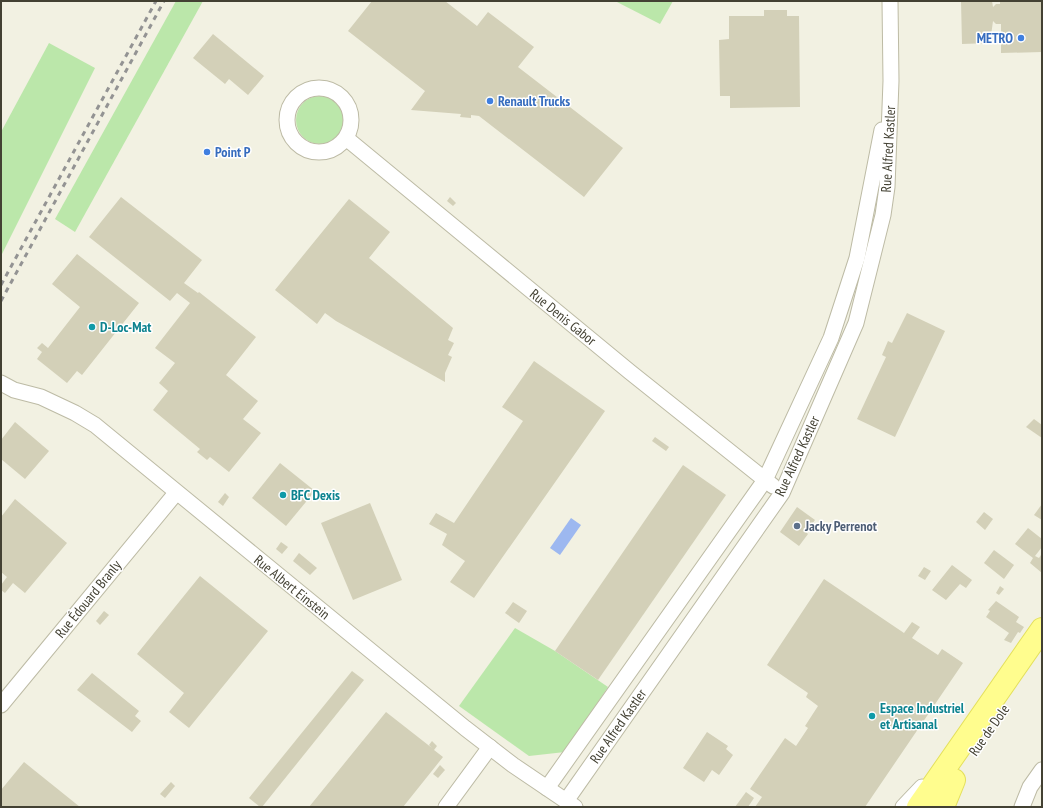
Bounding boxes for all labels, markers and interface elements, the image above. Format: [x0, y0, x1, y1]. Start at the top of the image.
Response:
place label: METRO [977, 29, 1013, 47]
marker: METRO [1016, 33, 1026, 43]
place label: Renault Trucks [498, 92, 570, 110]
marker: Renault Trucks [485, 96, 495, 106]
street label: Rue Alfred Kastler [877, 105, 899, 193]
place label: Point P [215, 143, 251, 161]
marker: Point P [202, 147, 212, 157]
street label: Rue Denis Gabor [526, 285, 600, 349]
place label: D-Loc-Mat [100, 318, 151, 336]
marker: D-Loc-Mat [87, 322, 97, 332]
street label: Rue Alfred Kastler [770, 413, 824, 499]
place label: BFC Dexis [291, 486, 340, 504]
marker: BFC Dexis [278, 490, 288, 500]
place label: Jacky Perrenot [804, 517, 877, 535]
marker: Jacky Perrenot [792, 521, 802, 531]
street label: Rue Albert Einstein [250, 551, 334, 623]
street label: Rue Édouard Branly [51, 556, 125, 642]
street label: Rue Alfred Kastler [586, 685, 650, 767]
place label: Espace Industriel et Artisanal [880, 699, 965, 733]
street label: Rue de Dole [965, 701, 1013, 759]
marker: Espace Industriel et Artisanal [867, 711, 877, 721]

